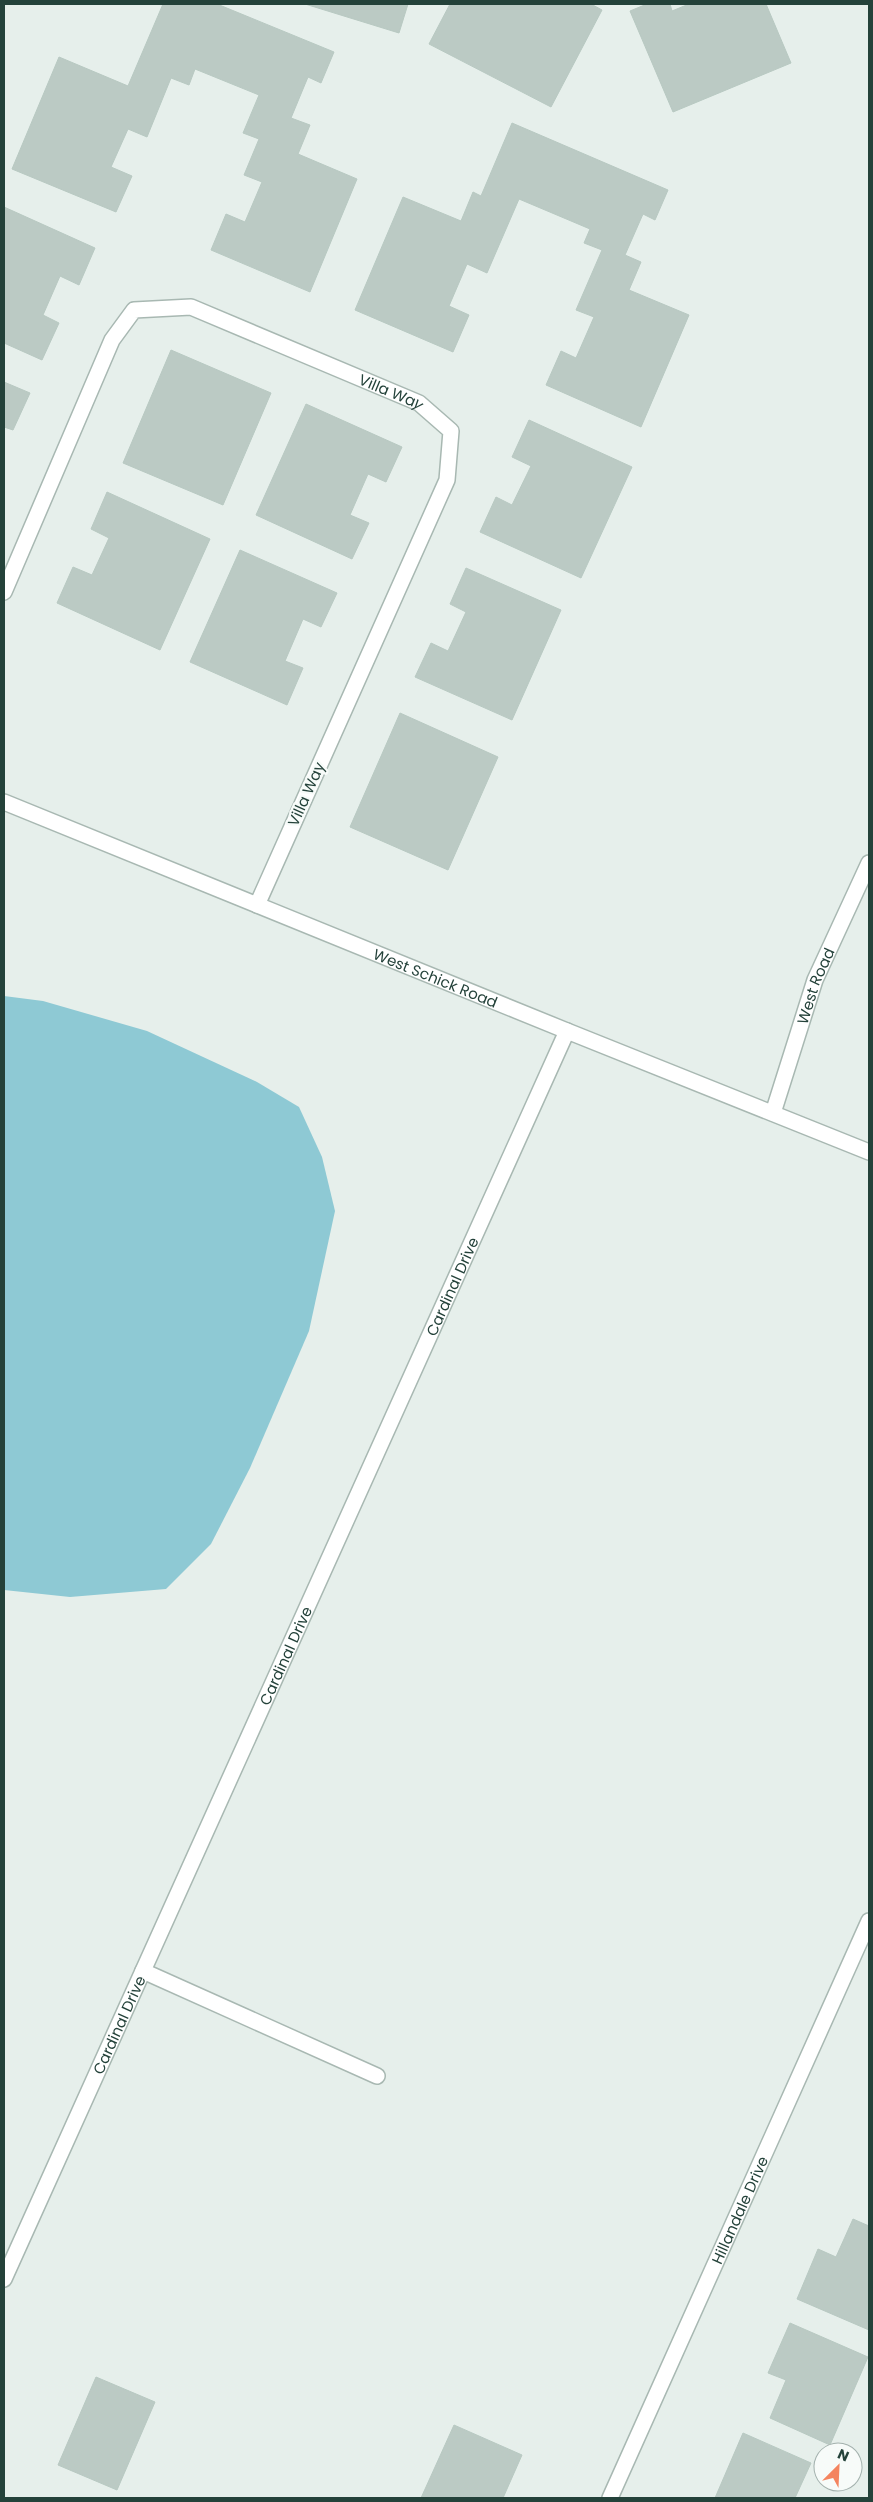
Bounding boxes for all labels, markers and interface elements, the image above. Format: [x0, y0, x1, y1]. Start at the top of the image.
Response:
street label: Villa Way [356, 368, 430, 414]
street label: Villa Way [282, 758, 330, 830]
street label: West Schick Road [370, 943, 501, 1012]
street label: West Road [791, 944, 839, 1027]
street label: Cardinal Drive [420, 1234, 483, 1339]
street label: Cardinal Drive [254, 1603, 317, 1708]
street label: Cardinal Drive [87, 1972, 150, 2077]
street label: Hillandale Drive [706, 2152, 773, 2267]
north arrow [813, 2442, 863, 2492]
text: N [834, 2444, 852, 2466]

